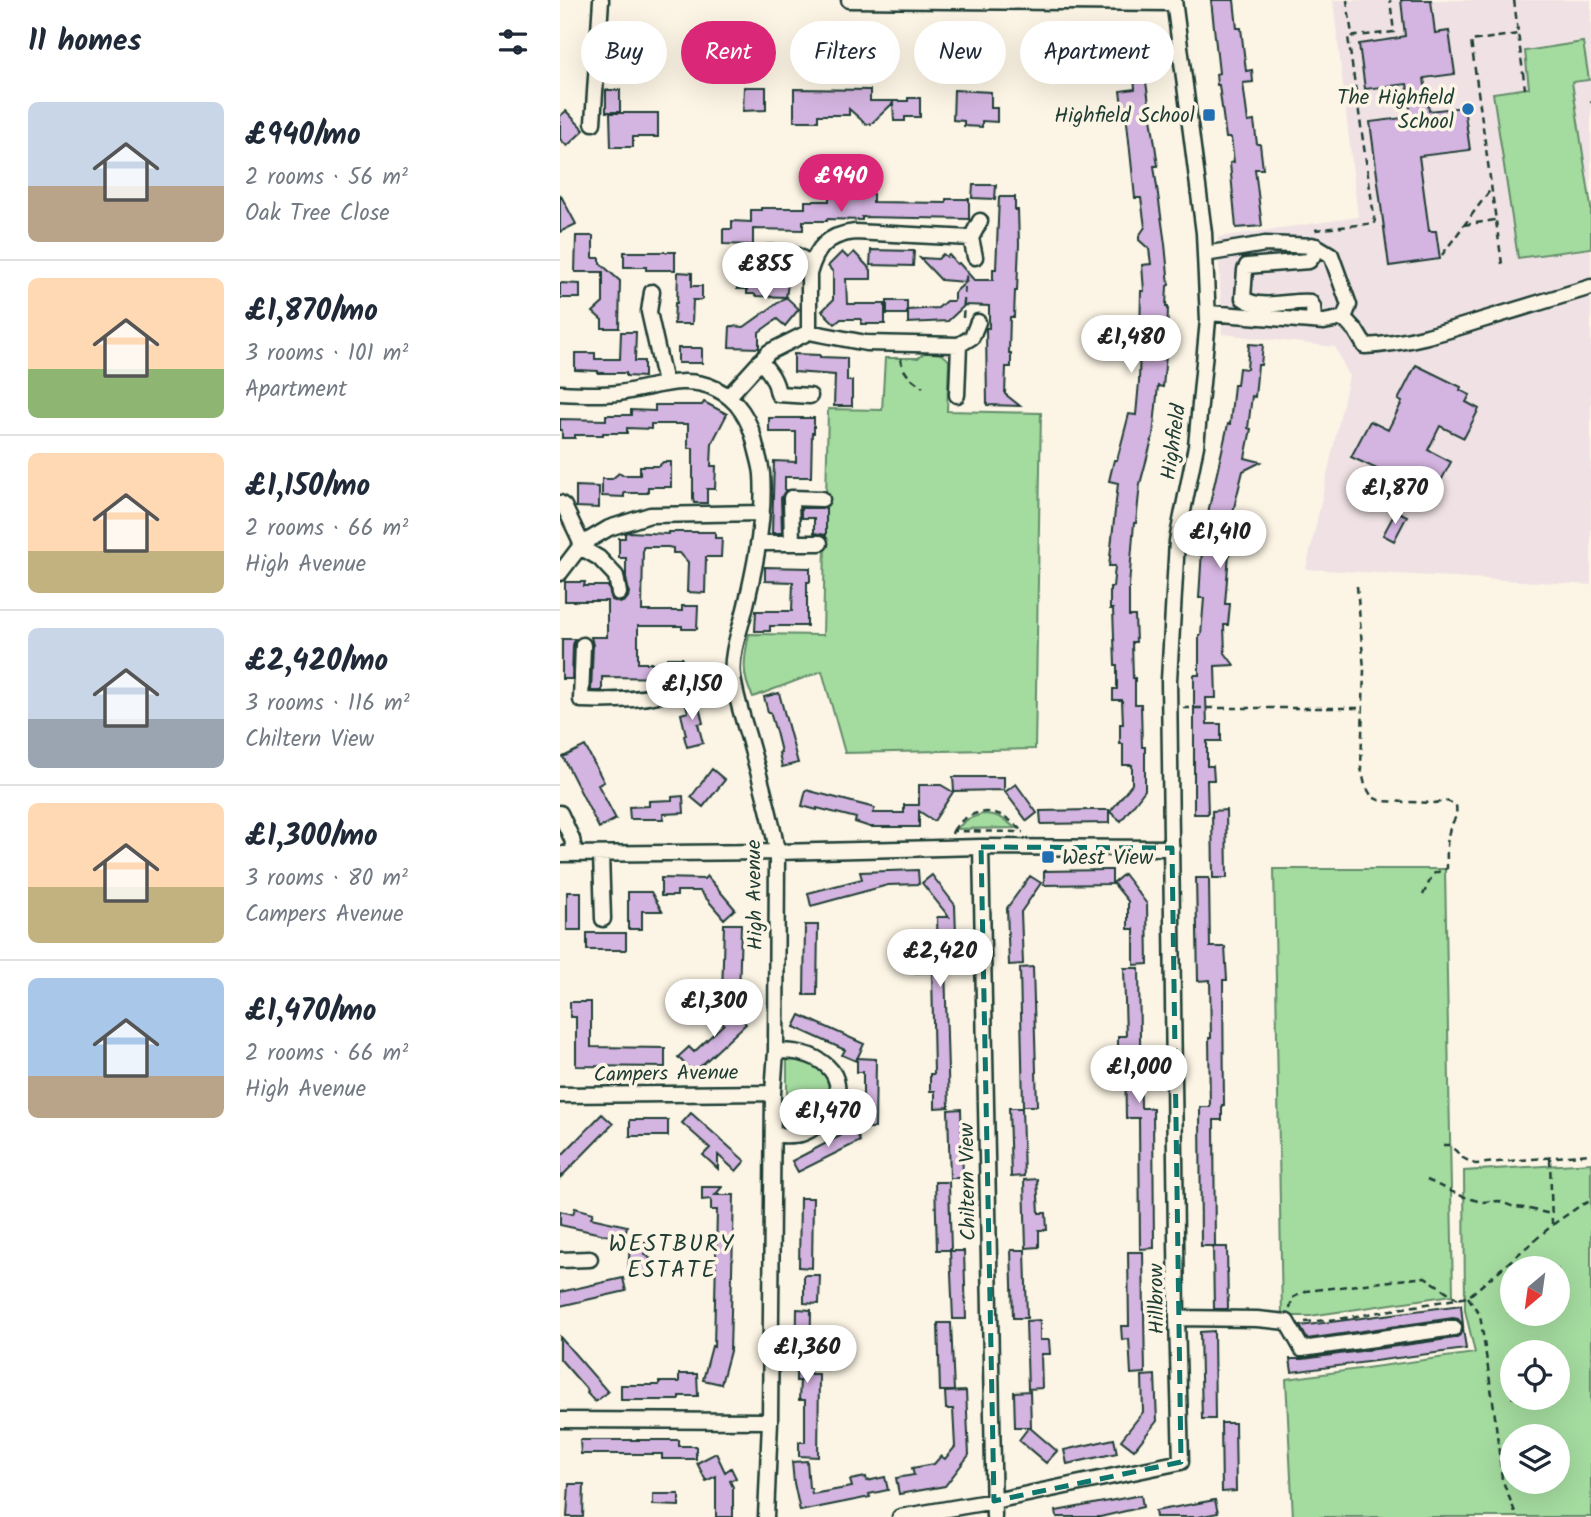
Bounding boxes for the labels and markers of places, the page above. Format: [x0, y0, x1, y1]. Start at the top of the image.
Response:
place label: The Highfield School [1337, 82, 1455, 139]
place label: Highfield School [1054, 100, 1195, 133]
marker: The Highfield School [1460, 101, 1476, 117]
marker: Highfield School [1201, 107, 1217, 123]
pin: £940 [800, 154, 882, 214]
pin: £855 [724, 243, 806, 302]
pin: £1,480 [1074, 316, 1188, 375]
pin: £1,870 [1338, 466, 1452, 526]
pin: £1,410 [1163, 510, 1277, 570]
pin: £1,150 [635, 662, 749, 722]
place label: West View [1062, 842, 1154, 875]
marker: West View [1040, 849, 1056, 865]
pin: £2,420 [883, 930, 997, 989]
pin: £1,300 [657, 979, 771, 1039]
pin: £1,000 [1082, 1046, 1196, 1105]
pin: £1,470 [771, 1090, 885, 1149]
pin: £1,360 [750, 1326, 864, 1385]

